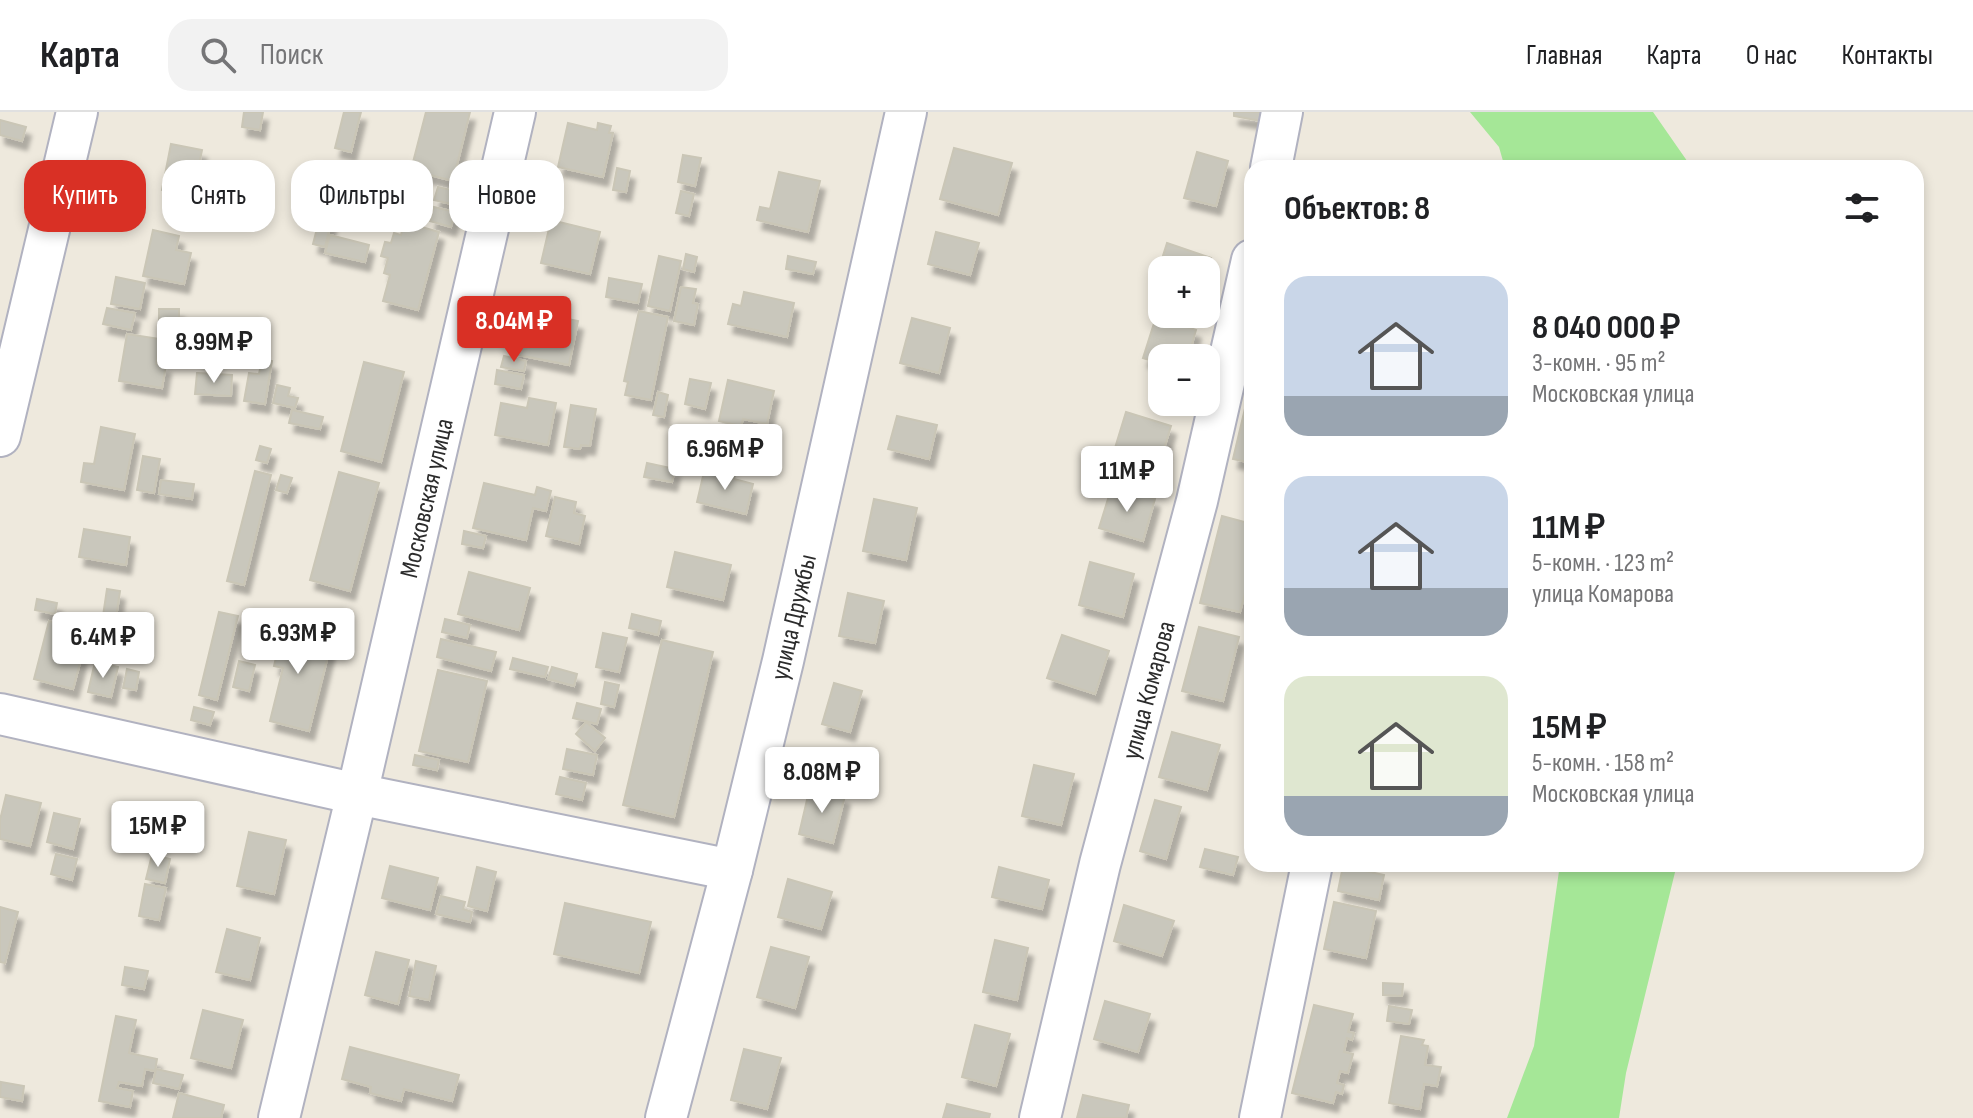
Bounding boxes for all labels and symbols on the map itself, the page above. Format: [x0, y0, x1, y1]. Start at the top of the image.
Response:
pin: 8.04M ₽ [440, 296, 588, 364]
pin: 8.99M ₽ [140, 317, 288, 385]
street label: Московская улица [394, 416, 461, 581]
pin: 6.96M ₽ [651, 424, 799, 492]
pin: 11M ₽ [1071, 446, 1183, 514]
street label: улица Дружбы [765, 551, 824, 683]
pin: 6.93M ₽ [224, 608, 372, 676]
pin: 6.4M ₽ [38, 612, 168, 680]
street label: улица Комарова [1116, 618, 1183, 763]
pin: 8.08M ₽ [748, 747, 896, 815]
pin: 15M ₽ [102, 801, 214, 869]

